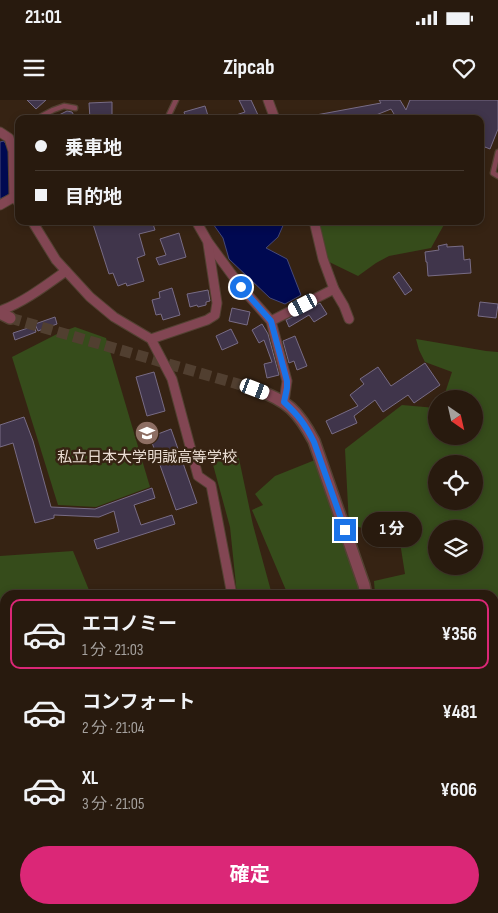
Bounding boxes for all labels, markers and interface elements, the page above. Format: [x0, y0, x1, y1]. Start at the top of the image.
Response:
text: 21:01 [25, 6, 62, 29]
icon: menu [20, 54, 48, 82]
text: Zipcab [223, 54, 275, 81]
icon: heart [450, 54, 478, 82]
text: 乗車地 [65, 137, 122, 160]
text: 目的地 [65, 186, 122, 209]
route start [230, 276, 252, 298]
car [286, 292, 319, 318]
car [238, 377, 271, 401]
north arrow [428, 390, 482, 445]
map controls [428, 390, 483, 575]
school or university icon: 私立日本大学明誠高等学校 [134, 420, 160, 446]
place label: 私立日本大学明誠高等学校 [57, 448, 237, 467]
button: locate [428, 455, 483, 510]
callout: 1 分 [362, 512, 422, 548]
route end [334, 519, 356, 541]
text: 1 分 [380, 520, 404, 539]
button: layers [428, 520, 483, 575]
icon: car [22, 612, 67, 657]
text: エコノミー [82, 613, 177, 636]
text: ¥356 [441, 623, 477, 646]
text: 1 分 · 21:03 [82, 641, 144, 660]
icon: car [22, 690, 67, 735]
text: コンフォート [82, 691, 195, 714]
text: ¥481 [442, 701, 477, 724]
text: 2 分 · 21:04 [82, 719, 144, 738]
text: XL [82, 767, 98, 790]
icon: car [22, 768, 67, 813]
text: ¥606 [440, 779, 477, 802]
text: 3 分 · 21:05 [82, 795, 144, 814]
button: 確定 [20, 846, 479, 904]

